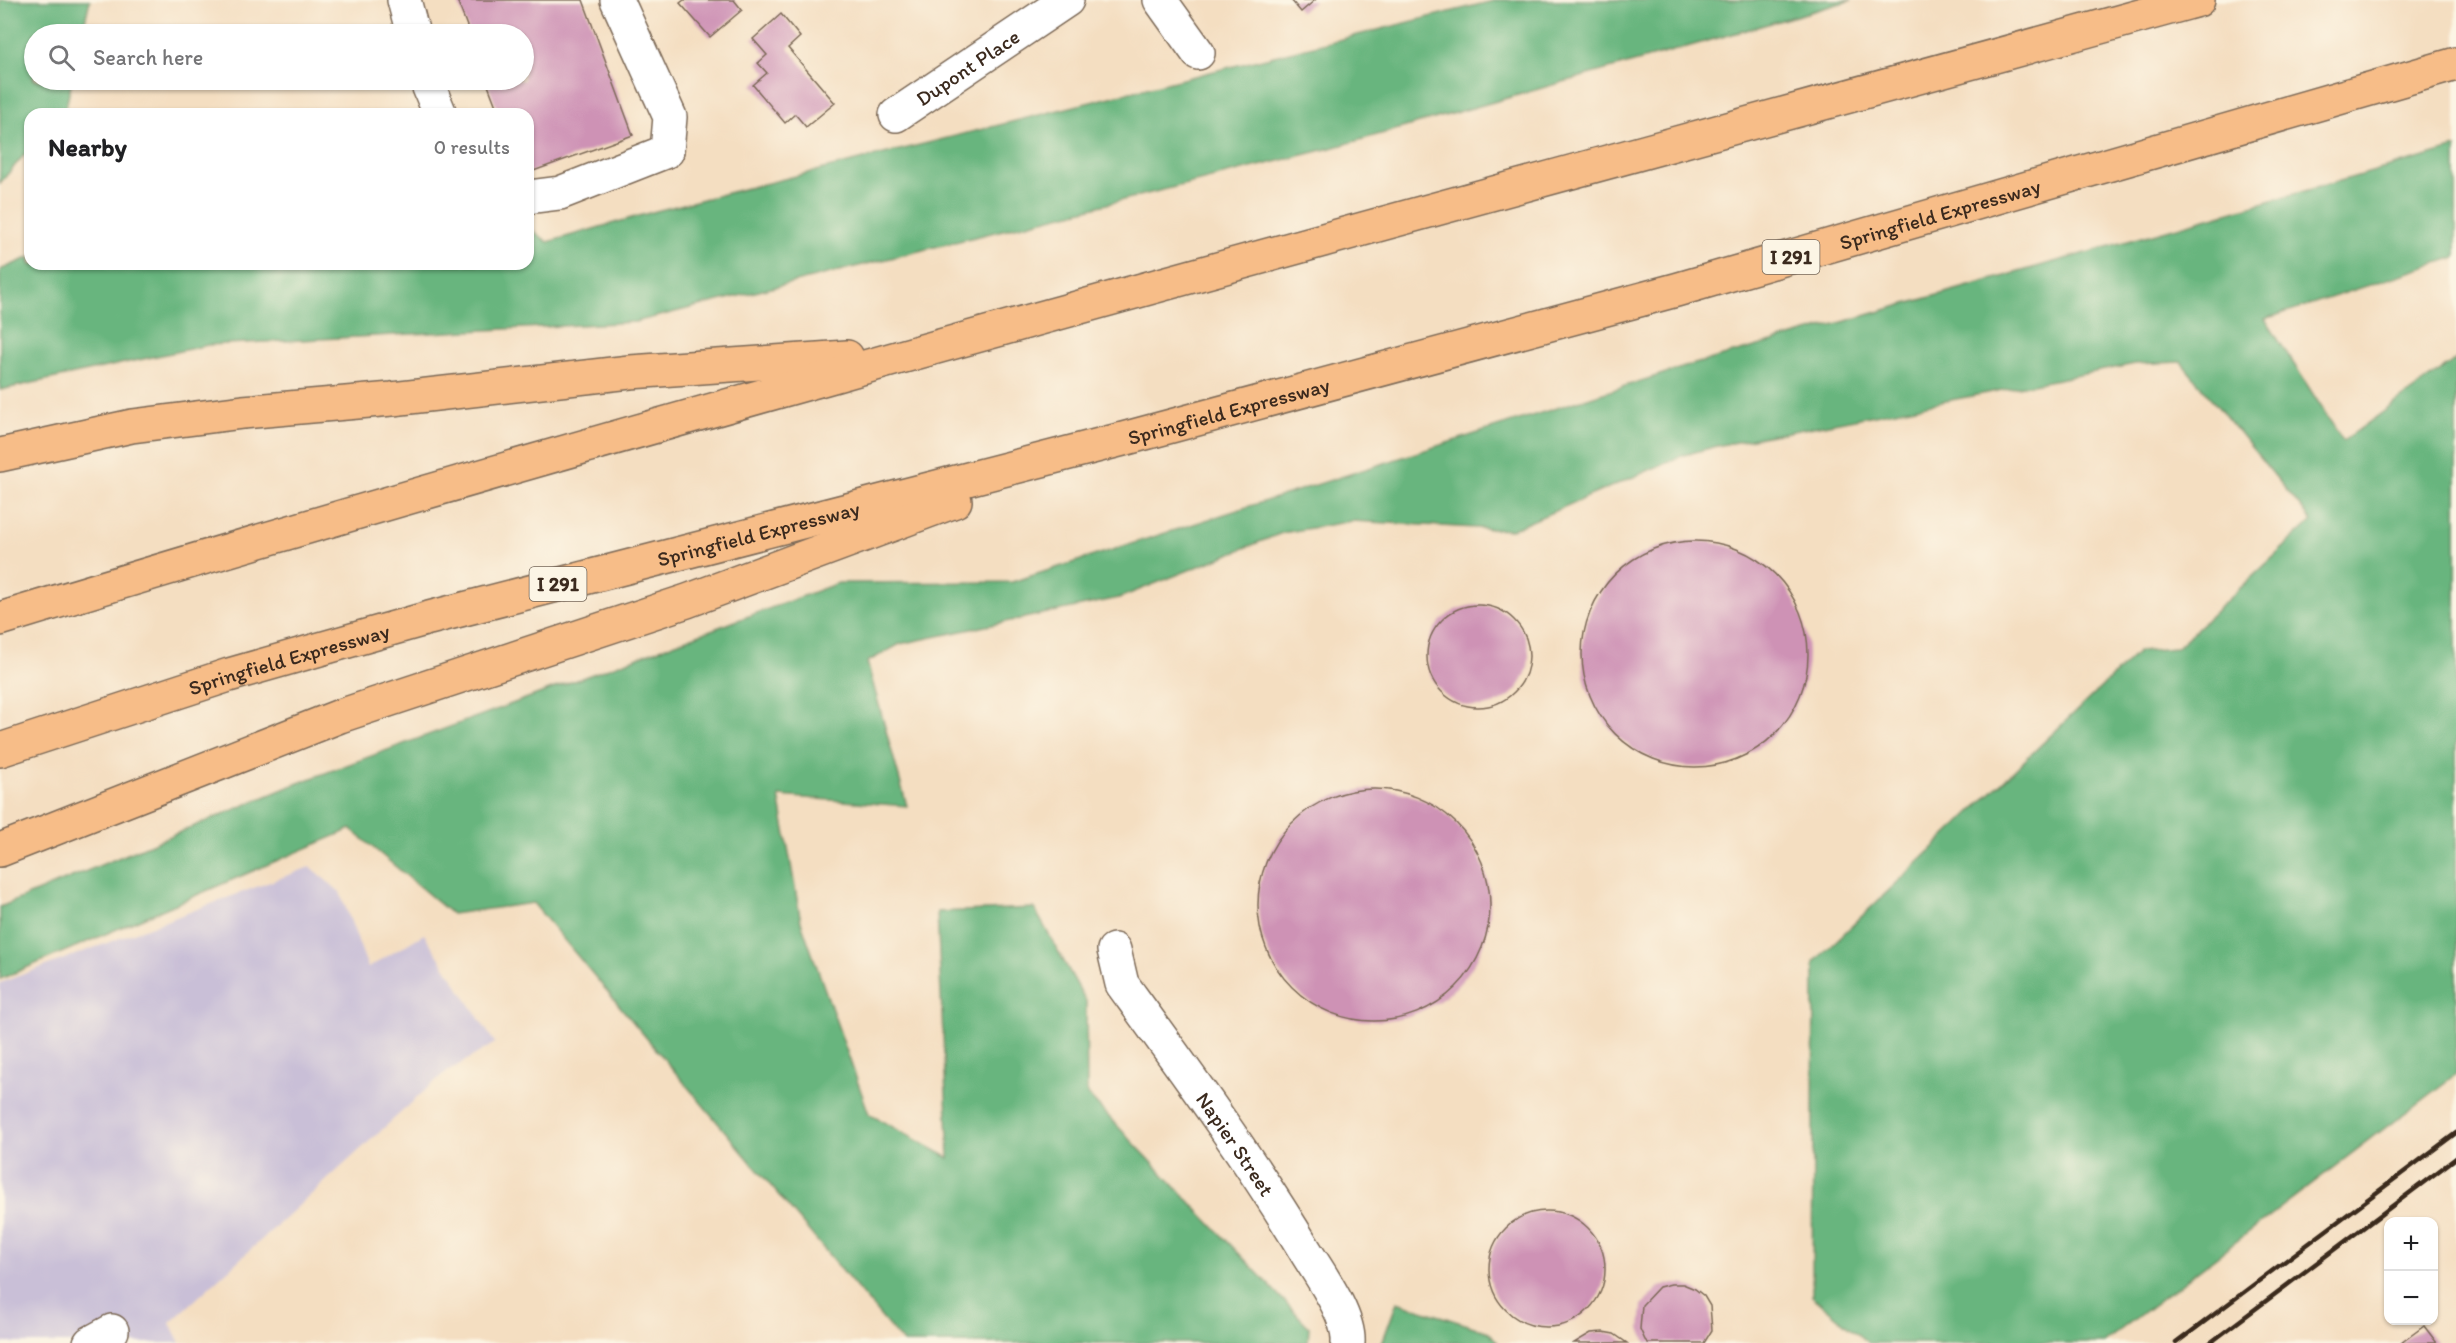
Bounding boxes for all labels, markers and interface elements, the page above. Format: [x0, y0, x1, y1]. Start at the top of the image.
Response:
street label: Dupont Place [911, 23, 1024, 111]
search box [24, 24, 534, 90]
icon: search [45, 41, 78, 74]
text: Search here [93, 44, 203, 71]
text: Nearby [48, 131, 127, 163]
text: 0 results [434, 135, 510, 159]
street label: Springfield Expressway [1836, 173, 2043, 255]
road number: I 291 [1762, 240, 1820, 274]
street label: Springfield Expressway [1125, 371, 1332, 450]
street label: Springfield Expressway [654, 495, 862, 571]
road number: I 291 [530, 567, 586, 601]
street label: Springfield Expressway [185, 617, 392, 700]
street label: Napier Street [1191, 1087, 1280, 1201]
map controls [2384, 1217, 2438, 1325]
button: + [2384, 1217, 2438, 1271]
button: − [2384, 1271, 2438, 1325]

